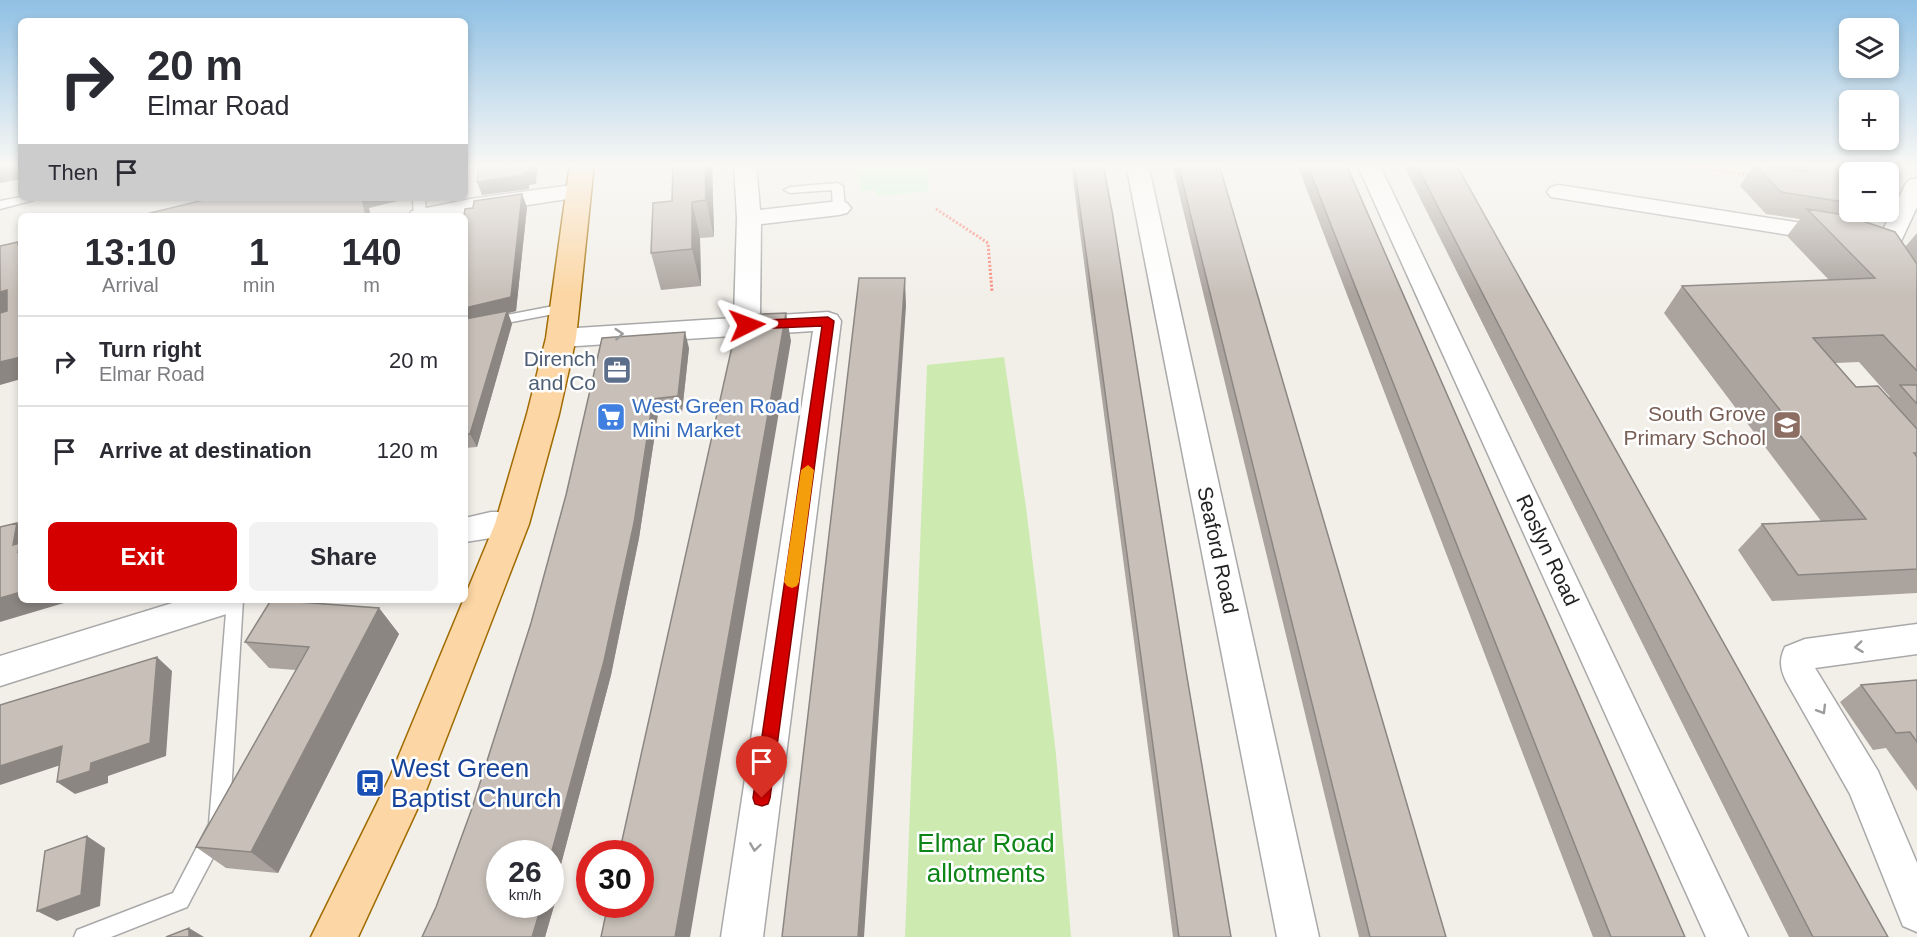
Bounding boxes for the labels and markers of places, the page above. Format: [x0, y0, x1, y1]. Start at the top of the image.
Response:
place label: Dirench and Co [524, 347, 596, 394]
office icon: Dirench and Co [601, 354, 633, 386]
place label: West Green Road Mini Market [632, 394, 800, 441]
supermarket icon: West Green Road Mini Market [595, 401, 627, 433]
place label: South Grove Primary School [1624, 402, 1766, 449]
school or university icon: South Grove Primary School [1771, 409, 1803, 441]
pin [736, 736, 787, 798]
place label: West Green Baptist Church [391, 753, 562, 813]
bus stop icon: West Green Baptist Church [354, 767, 386, 799]

